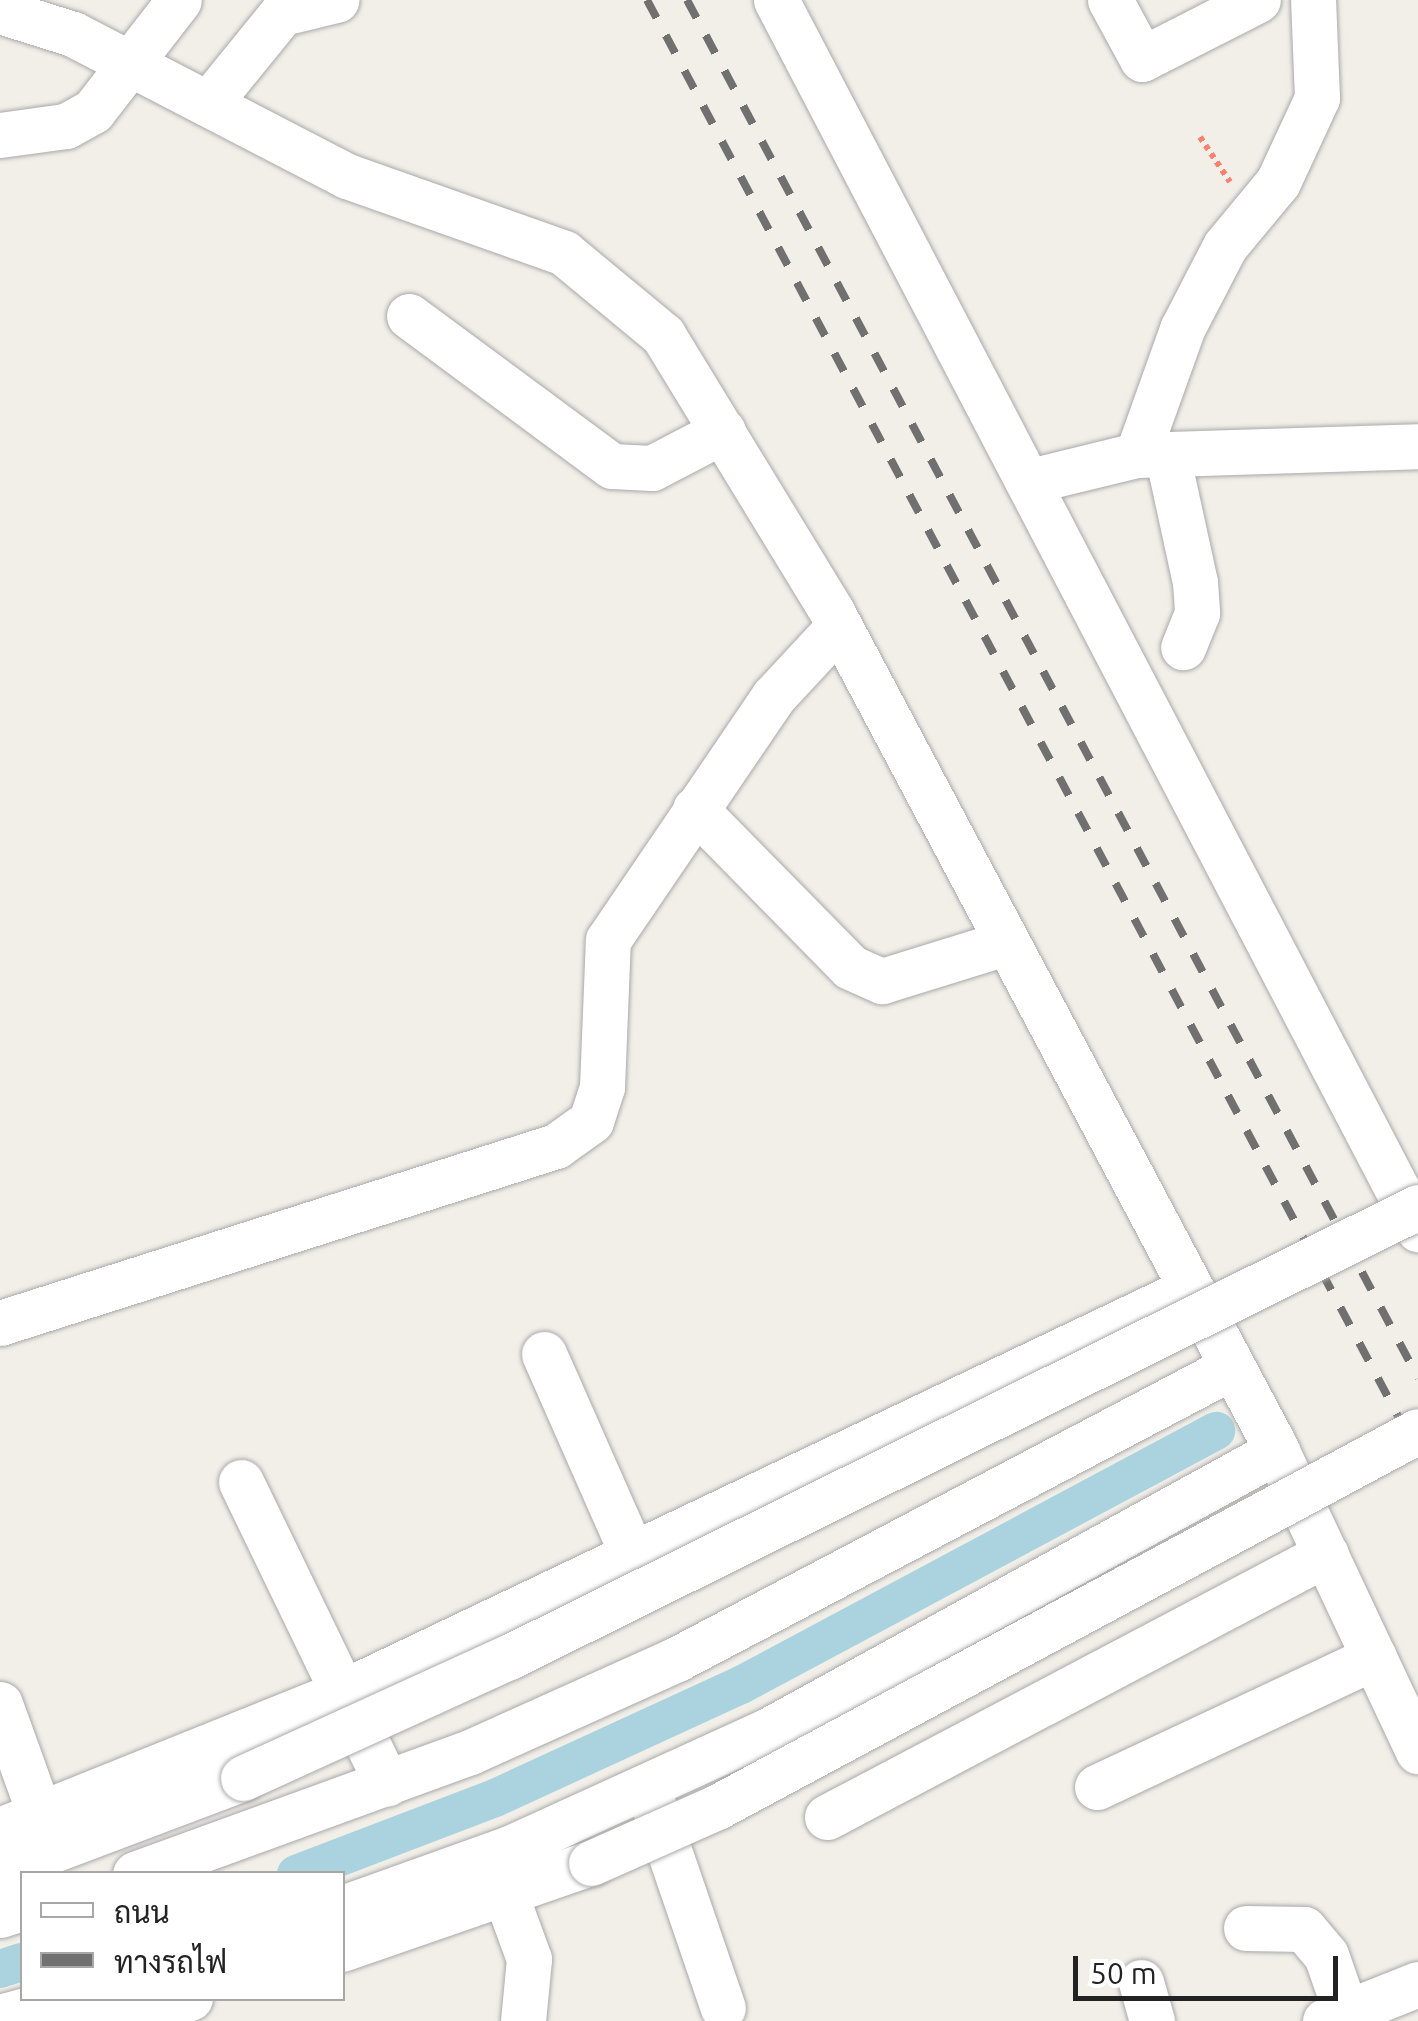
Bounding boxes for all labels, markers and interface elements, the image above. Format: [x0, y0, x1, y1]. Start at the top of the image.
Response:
legend [20, 1871, 345, 2001]
text: ถนน [114, 1895, 170, 1929]
scale bar [1078, 1936, 1343, 1998]
text: ทางรถไฟ [114, 1945, 227, 1979]
text: 50 m [1090, 1956, 1157, 1990]

